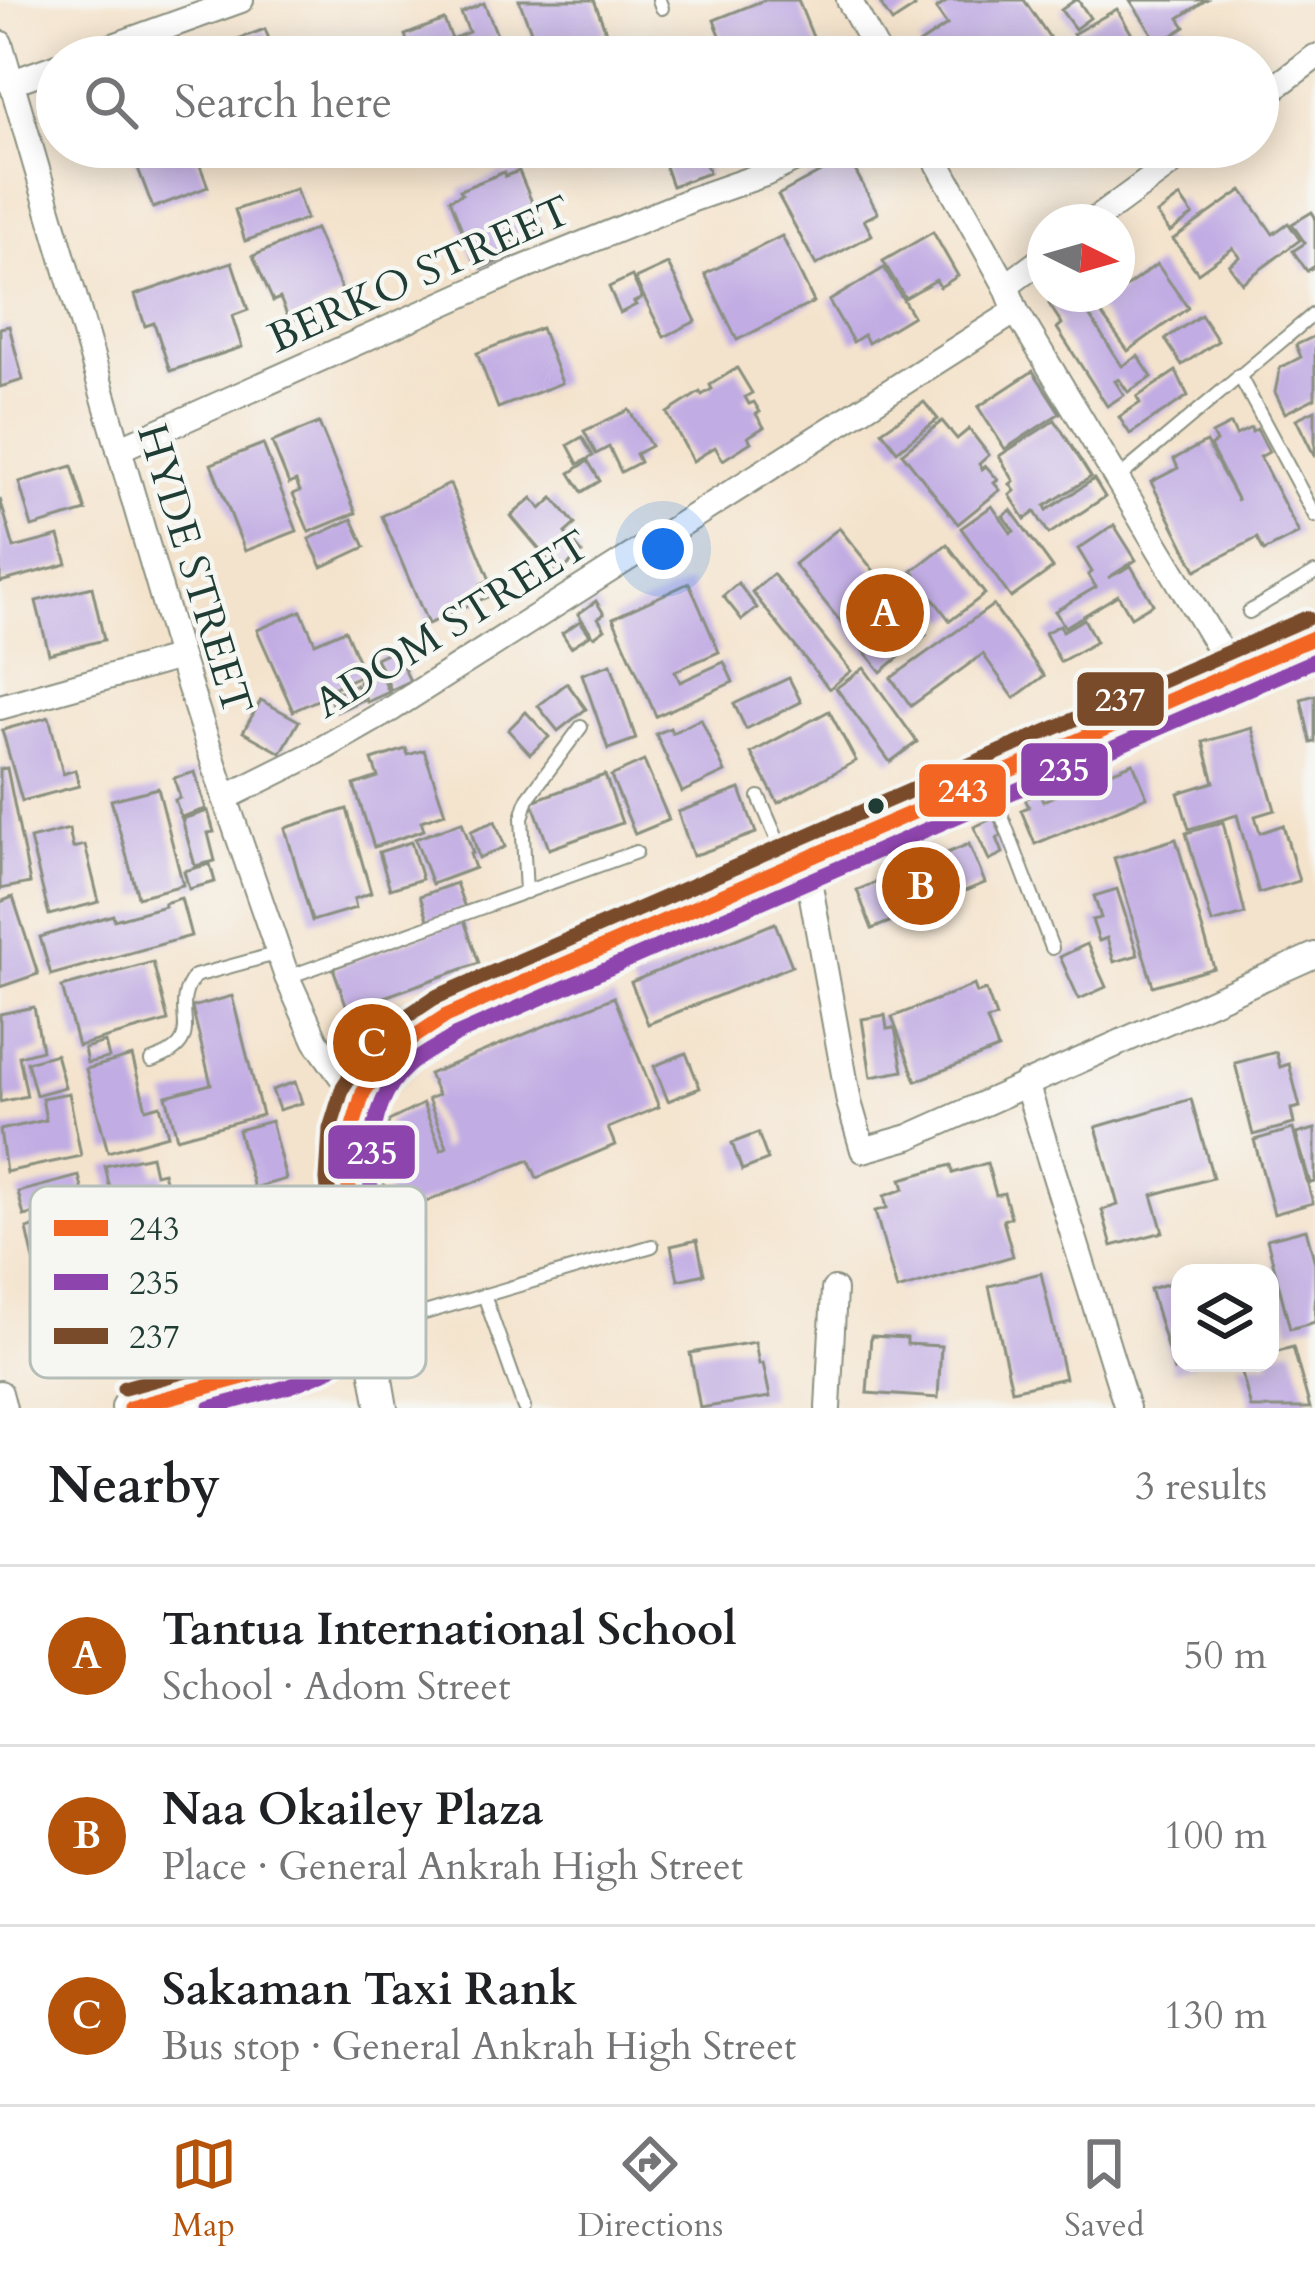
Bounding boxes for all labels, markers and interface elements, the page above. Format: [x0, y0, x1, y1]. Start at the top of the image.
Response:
search box [36, 36, 1279, 168]
icon: search [78, 69, 144, 135]
text: Search here [174, 72, 392, 133]
street label: BERKO STREET [259, 182, 580, 367]
north arrow [1027, 204, 1135, 312]
street label: HYDE STREET [123, 417, 266, 722]
street label: ADOM STREET [303, 517, 600, 732]
your location [633, 519, 693, 579]
pin: A [846, 568, 924, 658]
line badge: 237 [1075, 670, 1166, 728]
text: 237 [1095, 678, 1145, 723]
line badge: 235 [1019, 741, 1110, 798]
text: 235 [1039, 748, 1089, 793]
line badge: 243 [917, 762, 1008, 819]
text: 243 [938, 769, 988, 814]
unlabelled marker [865, 795, 887, 817]
pin: B [882, 841, 960, 931]
pin: C [333, 998, 411, 1088]
line badge: 235 [326, 1123, 417, 1181]
text: 235 [347, 1131, 397, 1176]
legend [30, 1186, 426, 1378]
text: 243 [129, 1207, 180, 1252]
text: 235 [129, 1261, 180, 1306]
map controls [1171, 1264, 1279, 1372]
button: layers [1171, 1264, 1279, 1372]
text: 237 [129, 1315, 180, 1360]
text: Nearby [48, 1451, 220, 1521]
text: 3 results [1135, 1460, 1267, 1513]
text: Tantua International School [162, 1599, 737, 1660]
text: A [72, 1629, 102, 1682]
text: 50 m [1184, 1629, 1267, 1682]
text: School · Adom Street [162, 1660, 511, 1713]
text: Naa Okailey Plaza [162, 1779, 544, 1840]
text: B [73, 1809, 101, 1862]
text: 100 m [1164, 1809, 1267, 1862]
text: Place · General Ankrah High Street [162, 1840, 743, 1893]
text: Sakaman Taxi Rank [162, 1959, 577, 2020]
text: C [72, 1989, 102, 2042]
text: 130 m [1164, 1989, 1267, 2042]
text: Bus stop · General Ankrah High Street [162, 2020, 796, 2073]
tab: Map [171, 2131, 237, 2248]
tab: Directions [578, 2131, 723, 2248]
tab: Saved [1064, 2131, 1144, 2248]

